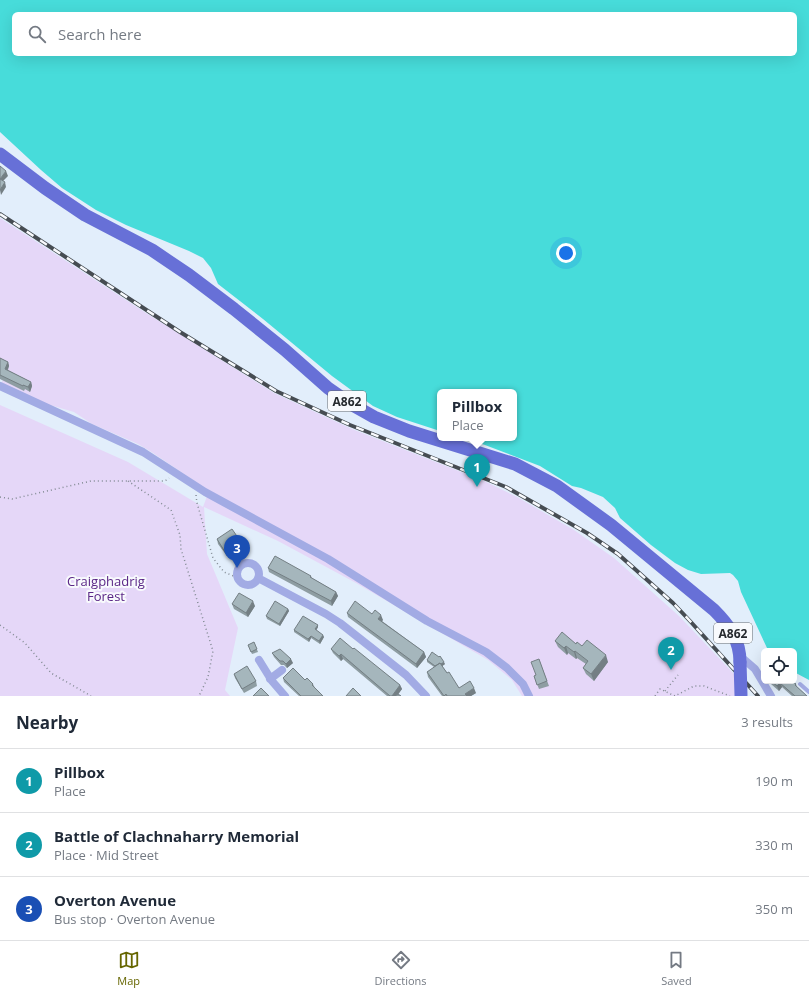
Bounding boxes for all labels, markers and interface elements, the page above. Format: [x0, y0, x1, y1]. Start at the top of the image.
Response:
search box [12, 12, 797, 56]
icon: search [26, 23, 48, 45]
text: Search here [58, 24, 142, 44]
your location [556, 243, 576, 263]
popup [437, 389, 517, 441]
road number: A862 [328, 391, 366, 411]
text: Pillbox [452, 396, 502, 416]
text: Place [452, 416, 484, 434]
pin: 1 [464, 454, 490, 487]
pin: 3 [224, 535, 250, 568]
park label: Craigphadrig Forest [67, 572, 145, 605]
road number: A862 [714, 623, 752, 643]
pin: 2 [658, 637, 684, 670]
map controls [761, 648, 797, 684]
button: locate [761, 648, 797, 684]
text: Nearby [16, 711, 78, 734]
text: 3 results [741, 713, 793, 731]
text: Pillbox [54, 762, 105, 782]
text: 1 [25, 772, 33, 790]
text: 190 m [755, 772, 793, 790]
text: Place [54, 782, 86, 800]
text: Battle of Clachnaharry Memorial [54, 826, 299, 846]
text: 2 [25, 836, 33, 854]
text: 330 m [755, 836, 793, 854]
text: Place · Mid Street [54, 846, 159, 864]
text: Overton Avenue [54, 890, 176, 910]
text: 3 [25, 900, 33, 918]
text: 350 m [755, 900, 793, 918]
text: Bus stop · Overton Avenue [54, 910, 215, 928]
tab: Map [117, 949, 140, 988]
tab: Directions [375, 949, 427, 988]
tab: Saved [661, 949, 692, 988]

